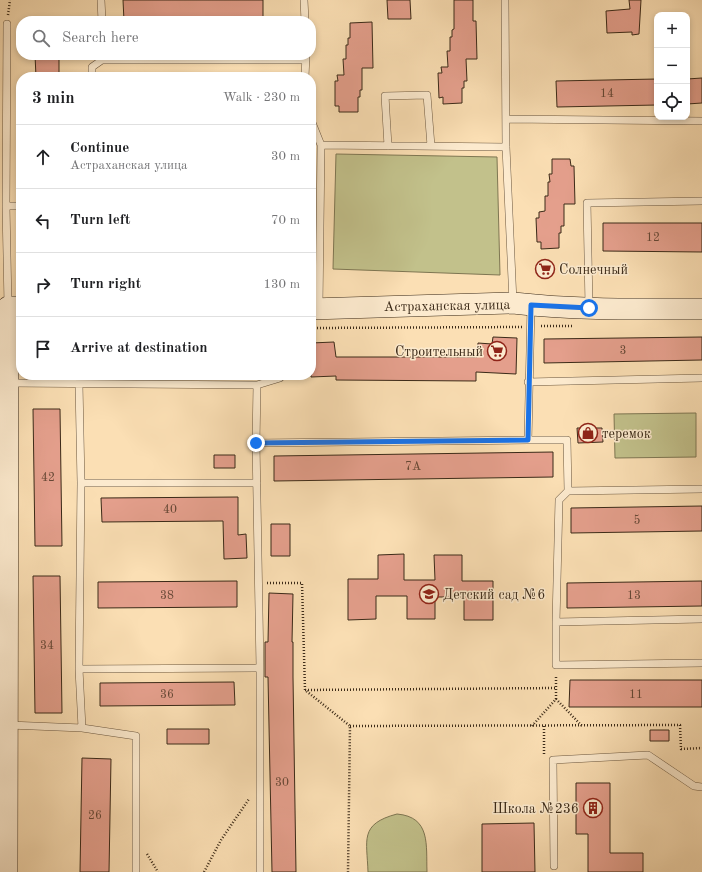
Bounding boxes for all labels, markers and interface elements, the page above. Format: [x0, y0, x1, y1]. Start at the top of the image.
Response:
map controls [654, 12, 690, 120]
button: + [654, 12, 690, 48]
search box [16, 16, 316, 60]
icon: search [30, 27, 52, 49]
text: Search here [62, 31, 139, 46]
button: − [654, 48, 690, 84]
button: locate [654, 84, 690, 120]
house number: 14 [600, 88, 614, 100]
text: 3 min [32, 90, 75, 107]
text: Walk · 230 m [223, 91, 300, 104]
text: Continue [70, 141, 129, 156]
icon: ahead [32, 146, 54, 168]
text: 30 m [271, 150, 300, 163]
text: Астраханская улица [70, 159, 187, 172]
icon: left [32, 210, 54, 232]
text: Turn left [70, 213, 130, 228]
text: 70 m [271, 214, 300, 227]
house number: 12 [646, 232, 660, 244]
supermarket icon: Солнечный [534, 258, 556, 280]
place label: Солнечный [559, 263, 628, 277]
icon: right [32, 274, 54, 296]
text: Turn right [70, 277, 141, 292]
text: 130 m [263, 278, 300, 291]
street label: Астраханская улица [384, 298, 510, 314]
route start [580, 299, 598, 317]
icon: arrive [32, 338, 54, 360]
supermarket icon: Строительный [486, 340, 508, 362]
text: Arrive at destination [70, 341, 208, 356]
place label: Строительный [395, 345, 483, 359]
house number: 3 [620, 345, 626, 357]
shop icon: теремок [577, 422, 599, 444]
place label: теремок [602, 427, 651, 441]
route end [247, 434, 265, 452]
house number: 7А [405, 461, 421, 473]
house number: 42 [41, 472, 55, 484]
house number: 40 [163, 504, 177, 516]
house number: 5 [634, 514, 641, 527]
school or university icon: Детский сад №6 [418, 583, 440, 605]
place label: Детский сад №6 [443, 588, 545, 602]
house number: 38 [160, 590, 174, 602]
house number: 13 [627, 590, 641, 602]
house number: 34 [40, 640, 54, 652]
house number: 36 [160, 689, 174, 701]
house number: 11 [629, 689, 643, 701]
house number: 30 [275, 777, 289, 789]
building icon: Школа №236 [582, 797, 604, 819]
place label: Школа №236 [492, 802, 579, 816]
house number: 26 [88, 810, 102, 822]

